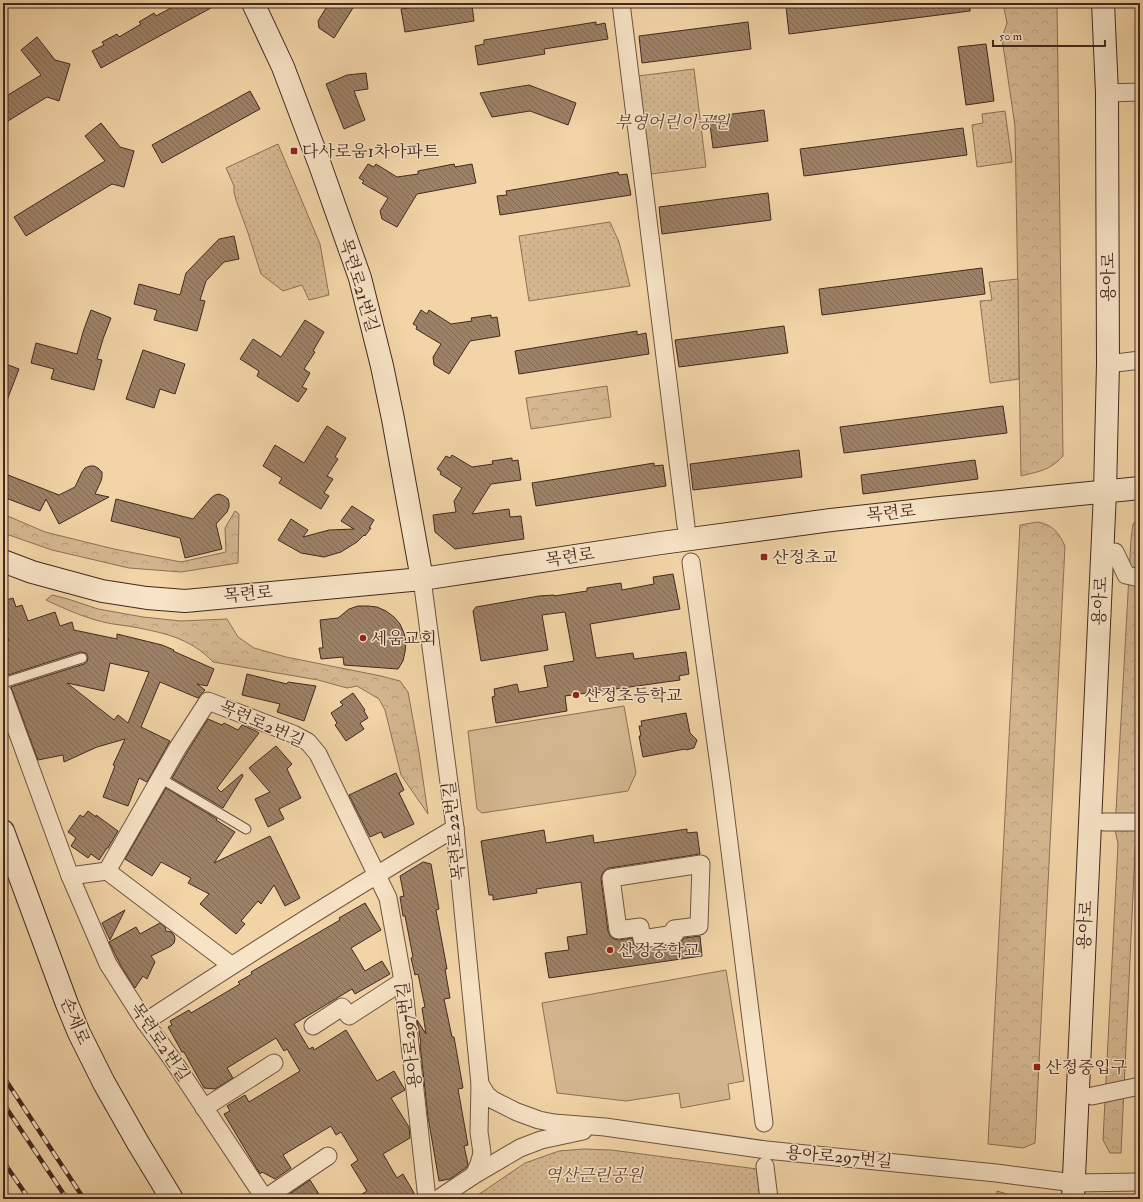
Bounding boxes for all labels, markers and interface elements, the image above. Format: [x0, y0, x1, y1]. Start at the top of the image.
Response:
scale bar [993, 22, 1105, 48]
text: 50 m [999, 29, 1023, 44]
park label: 부영어린이공원 [615, 112, 731, 133]
place label: 다사로움1차아파트 [302, 141, 440, 162]
marker: 다사로움1차아파트 [289, 146, 299, 156]
street label: 목련로21번길 [335, 236, 383, 334]
street label: 용아로 [1098, 252, 1119, 302]
street label: 목련로 [865, 500, 917, 526]
street label: 목련로 [544, 543, 596, 571]
place label: 산정초교 [772, 547, 838, 568]
marker: 산정초교 [759, 552, 769, 562]
street label: 용아로 [1088, 575, 1112, 626]
street label: 목련로 [223, 581, 274, 607]
place label: 세움교회 [371, 628, 437, 649]
marker: 세움교회 [358, 633, 368, 643]
place label: 산정초등학교 [584, 685, 683, 706]
marker: 산정초등학교 [571, 690, 581, 700]
street label: 목련로2번길 [216, 696, 308, 752]
street label: 목련로22번길 [438, 781, 470, 881]
street label: 용아로 [1073, 899, 1097, 950]
place label: 산정중학교 [618, 940, 701, 961]
marker: 산정중학교 [605, 945, 615, 955]
street label: 용아로297번길 [392, 980, 426, 1090]
street label: 손재로 [56, 994, 95, 1048]
street label: 목련로2번길 [126, 999, 194, 1085]
place label: 산정중입구 [1045, 1057, 1128, 1078]
marker: 산정중입구 [1032, 1062, 1042, 1072]
street label: 용아로297번길 [785, 1142, 893, 1172]
park label: 역산근린공원 [545, 1165, 645, 1186]

